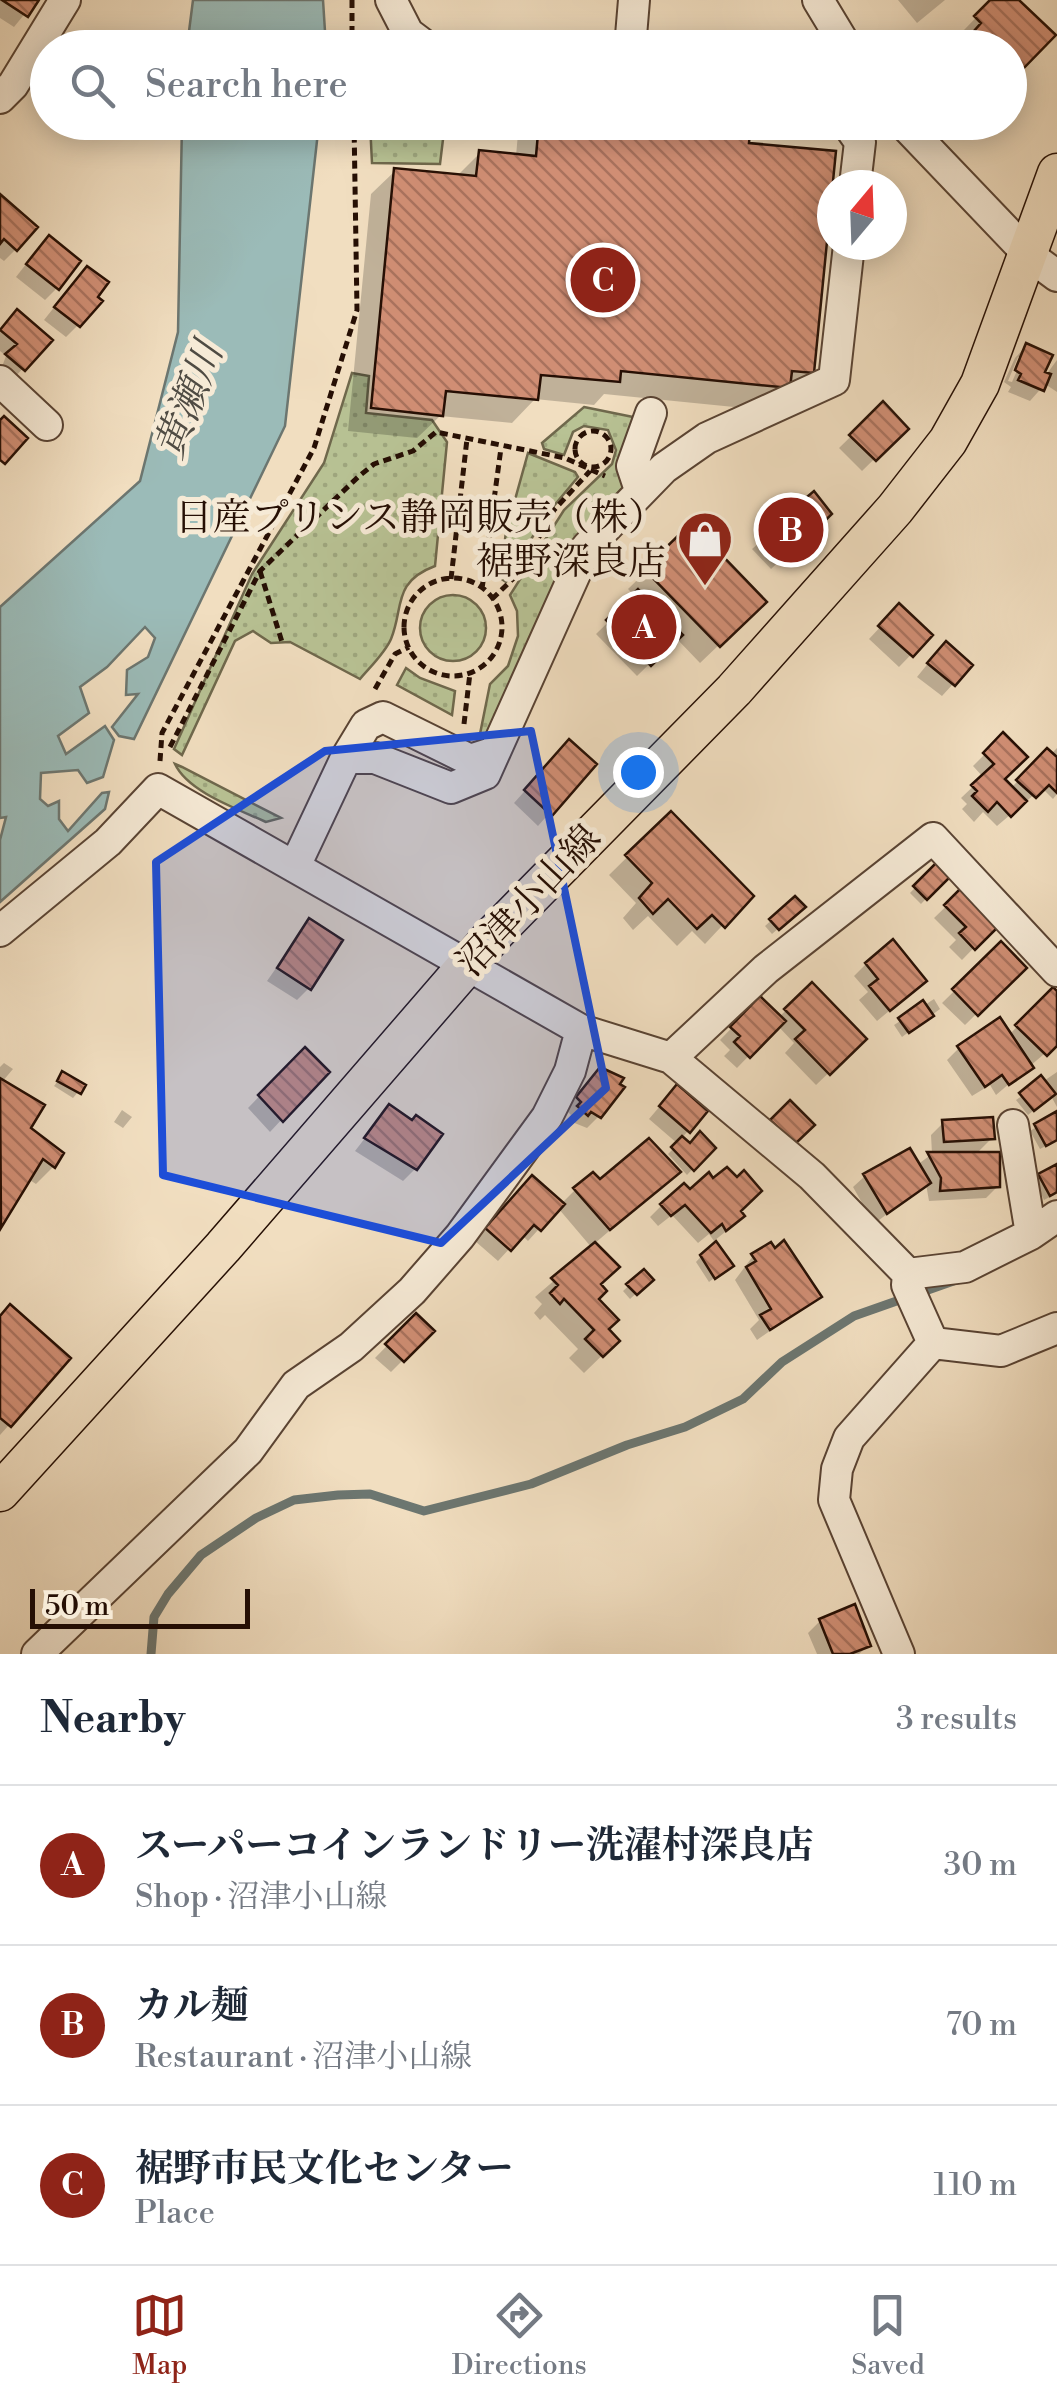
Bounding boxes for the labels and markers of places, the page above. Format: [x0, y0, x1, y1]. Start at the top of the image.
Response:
pin: C [570, 242, 636, 318]
pin: B [758, 492, 824, 568]
place label: 日産プリンス静岡販売（株） 裾野深良店 [175, 495, 666, 586]
shop icon: 日産プリンス静岡販売（株） 裾野深良店 [675, 509, 735, 588]
pin: A [612, 590, 676, 664]

